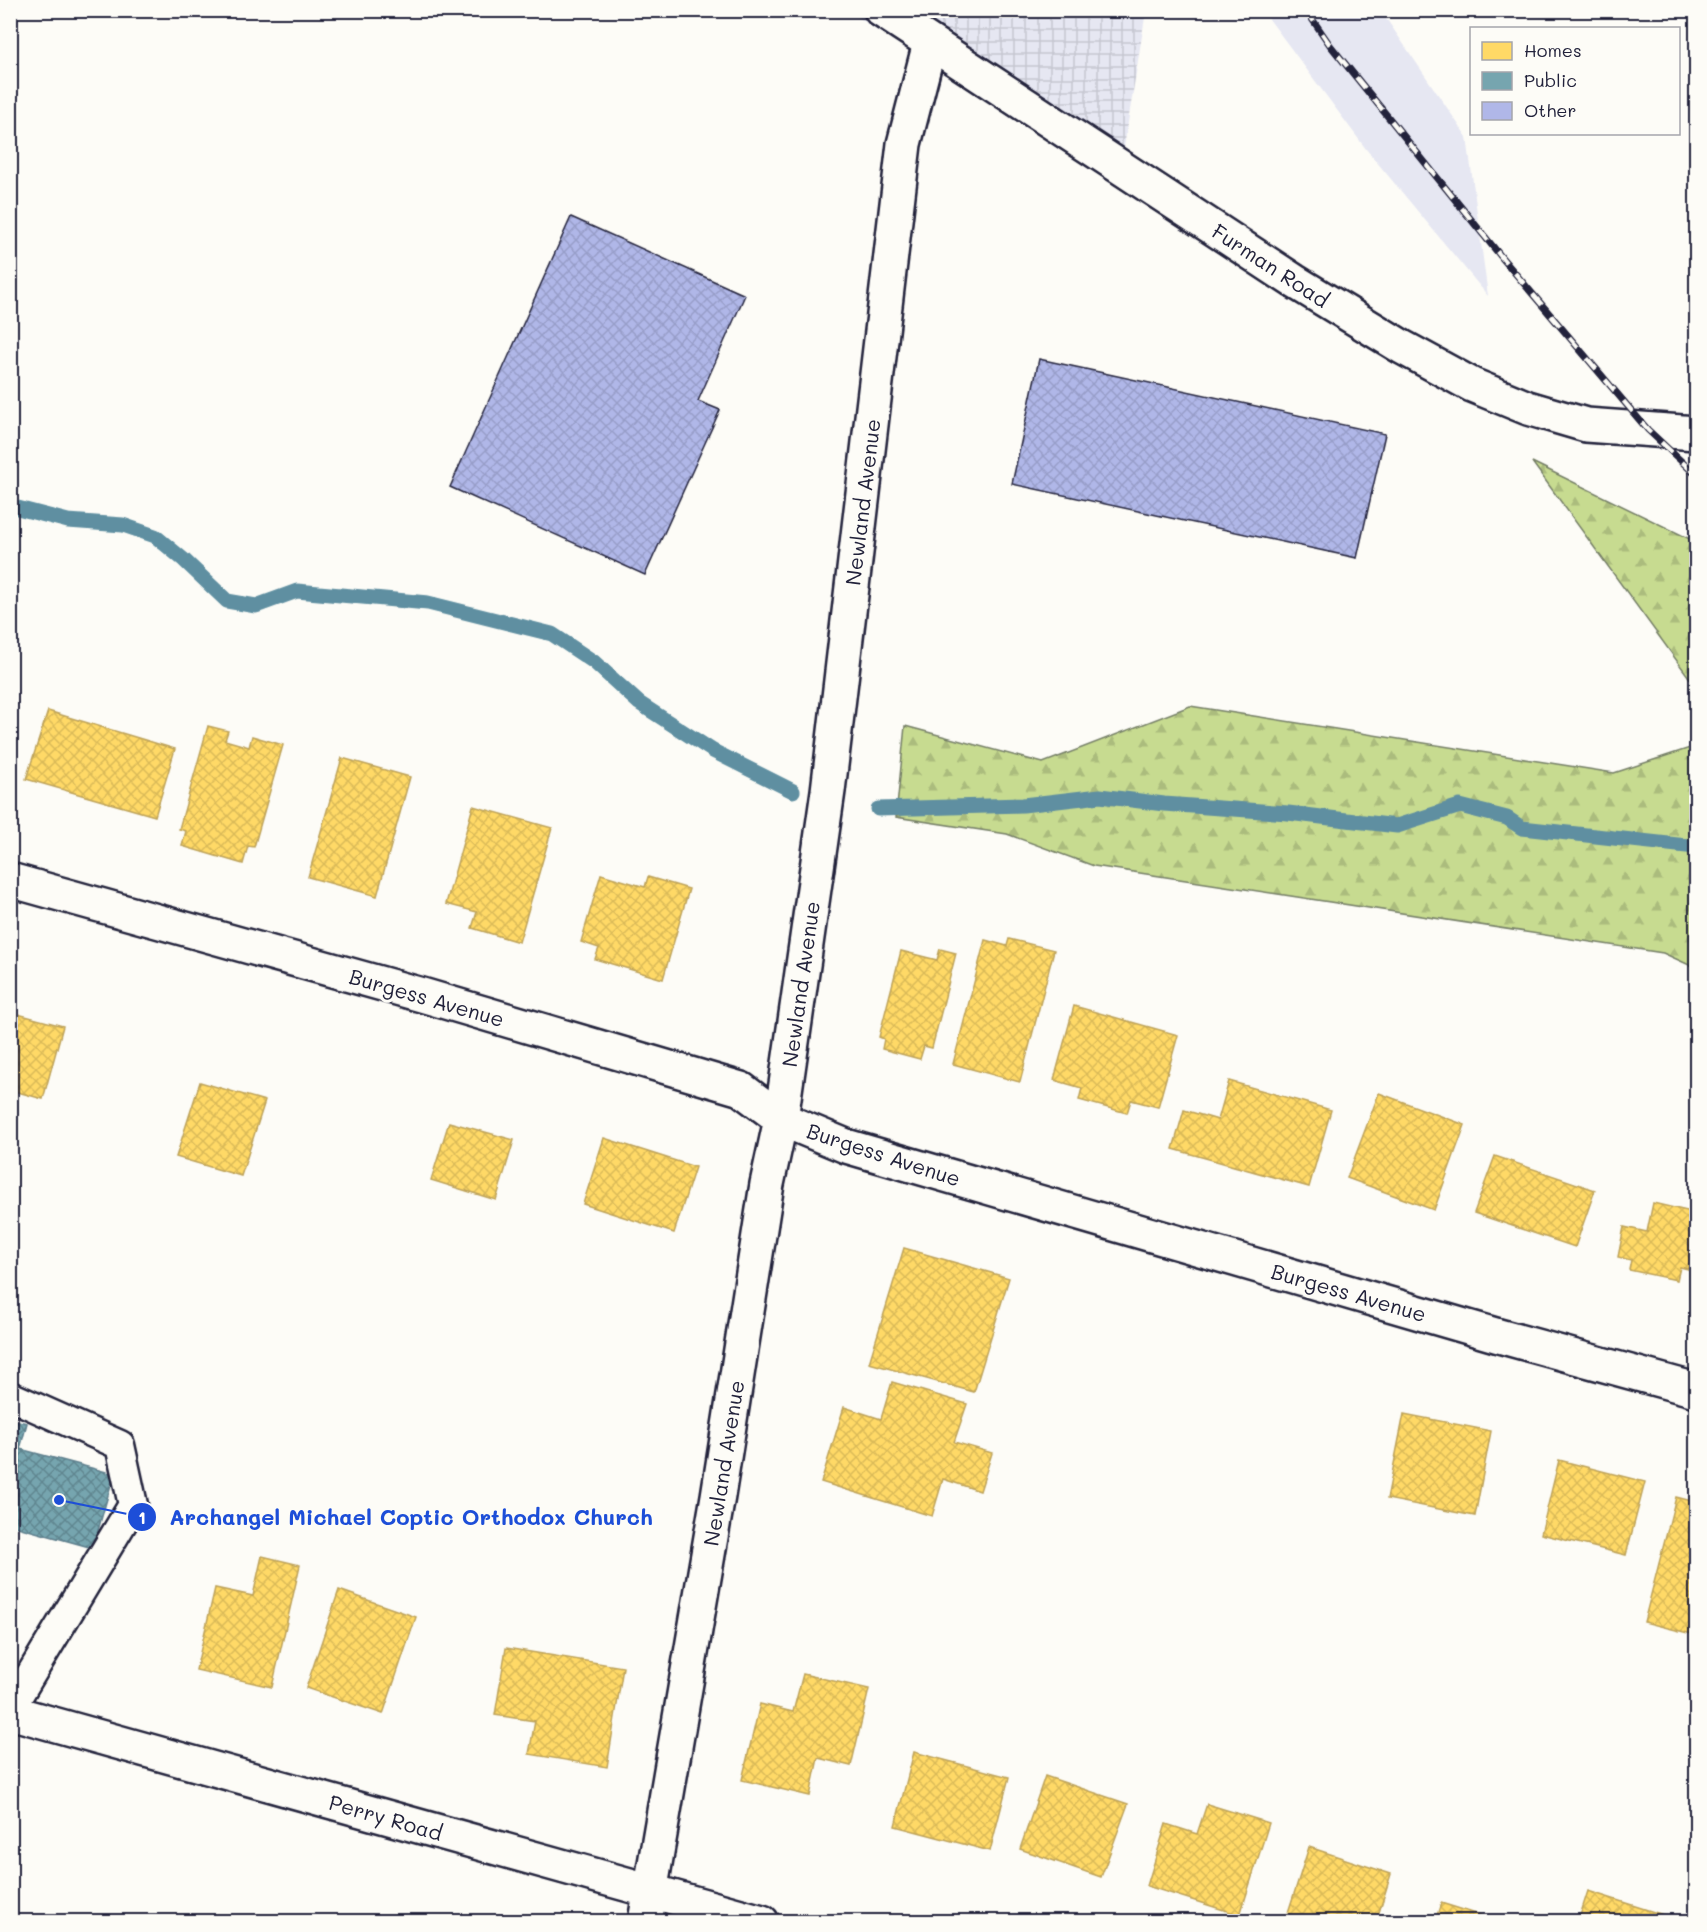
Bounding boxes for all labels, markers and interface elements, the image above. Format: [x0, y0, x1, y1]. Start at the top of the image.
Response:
legend [1470, 27, 1680, 135]
text: Homes [1524, 38, 1582, 62]
text: Public [1524, 68, 1577, 92]
text: Other [1524, 98, 1577, 122]
street label: Furman Road [1207, 217, 1335, 313]
street label: Newland Avenue [838, 417, 886, 587]
street label: Newland Avenue [775, 899, 825, 1069]
street label: Burgess Avenue [346, 962, 508, 1032]
street label: Burgess Avenue [804, 1116, 964, 1192]
street label: Burgess Avenue [1268, 1257, 1430, 1327]
street label: Newland Avenue [697, 1378, 749, 1548]
callout: Archangel Michael Coptic Orthodox Church [127, 1497, 664, 1537]
text: Archangel Michael Coptic Orthodox Church [169, 1502, 653, 1531]
text: 1 [138, 1505, 146, 1529]
street label: Perry Road [326, 1788, 446, 1846]

